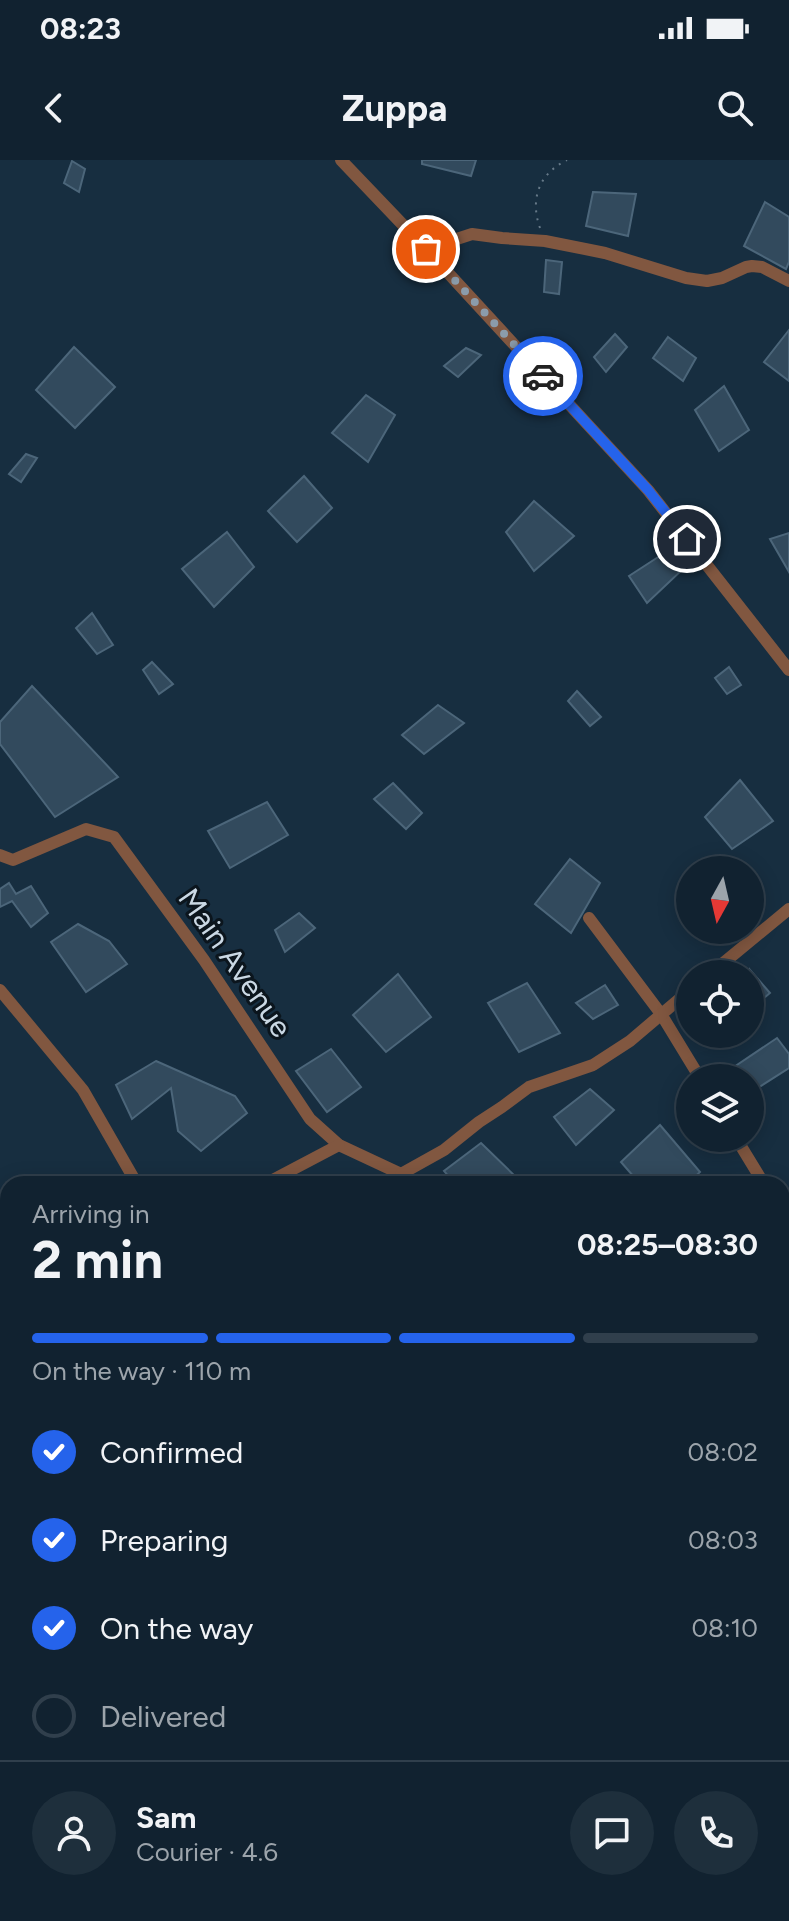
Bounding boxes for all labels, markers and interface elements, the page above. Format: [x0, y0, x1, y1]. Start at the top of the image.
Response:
text: 08:23 [40, 10, 121, 47]
icon: back [32, 86, 76, 130]
icon: search [713, 86, 757, 130]
text: Zuppa [342, 87, 447, 130]
pin [392, 215, 460, 283]
icon: bag [404, 227, 448, 271]
courier [503, 336, 583, 416]
icon: car [521, 354, 565, 398]
pin [653, 505, 721, 573]
icon: home [665, 517, 709, 561]
north arrow [676, 856, 764, 944]
map controls [676, 856, 764, 1152]
street label: Main Avenue [171, 881, 300, 1044]
button: locate [676, 960, 764, 1048]
button: layers [676, 1064, 764, 1152]
text: Arriving in [32, 1198, 150, 1230]
text: 08:25–08:30 [577, 1226, 758, 1263]
text: 2 min [32, 1229, 163, 1291]
text: On the way · 110 m [32, 1355, 251, 1387]
icon: check [32, 1430, 76, 1474]
text: Confirmed [100, 1434, 243, 1471]
text: 08:02 [688, 1436, 758, 1468]
icon: check [32, 1518, 76, 1562]
text: Preparing [100, 1522, 228, 1559]
text: 08:03 [688, 1524, 758, 1556]
icon: check [32, 1606, 76, 1650]
text: On the way [100, 1610, 253, 1647]
text: 08:10 [691, 1612, 758, 1644]
text: Delivered [100, 1698, 226, 1735]
button: person [32, 1791, 116, 1875]
button: chat [570, 1791, 654, 1875]
button: phone [674, 1791, 758, 1875]
text: Sam [136, 1799, 196, 1836]
text: Courier · 4.6 [136, 1836, 278, 1868]

